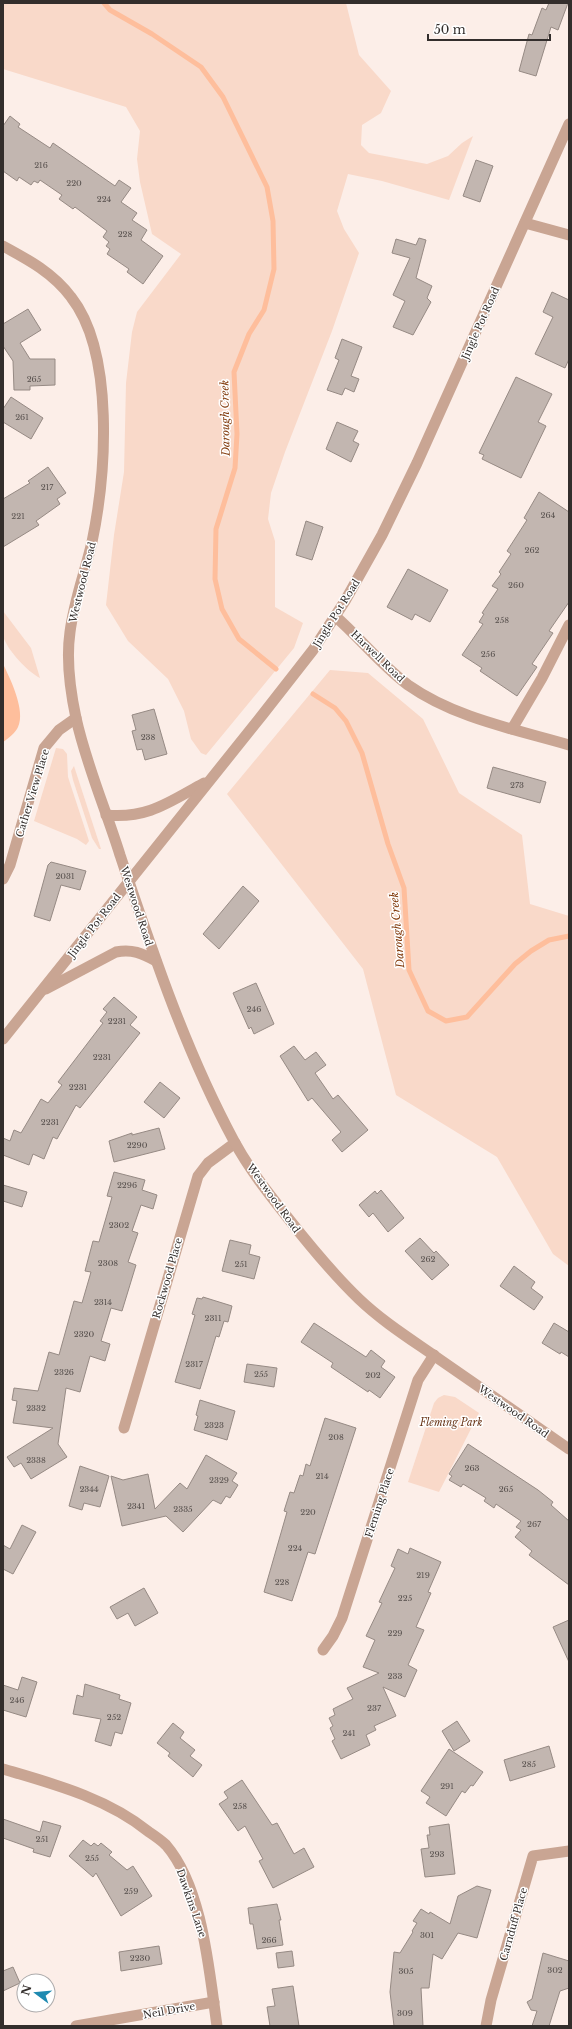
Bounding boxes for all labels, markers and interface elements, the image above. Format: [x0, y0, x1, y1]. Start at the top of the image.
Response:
scale bar [428, 16, 550, 42]
text: 50 m [434, 22, 466, 37]
house number: 216 [34, 160, 48, 170]
house number: 220 [66, 178, 82, 188]
house number: 224 [97, 194, 112, 204]
house number: 228 [118, 229, 132, 239]
street label: Jingle Pot Road [458, 285, 502, 363]
house number: 265 [27, 374, 42, 384]
water label: Darough Creek [217, 379, 233, 457]
house number: 261 [15, 412, 29, 422]
house number: 217 [41, 482, 54, 492]
house number: 264 [541, 510, 556, 520]
house number: 221 [11, 511, 25, 521]
street label: Westwood Road [66, 540, 99, 625]
house number: 262 [525, 545, 540, 555]
street label: Jingle Pot Road [309, 576, 363, 652]
house number: 260 [508, 580, 524, 590]
house number: 258 [495, 615, 509, 625]
street label: Harwell Road [348, 628, 407, 685]
house number: 256 [481, 649, 495, 659]
house number: 238 [141, 732, 155, 742]
street label: Cather View Place [13, 747, 52, 839]
house number: 273 [510, 780, 524, 790]
street label: Westwood Road [117, 864, 156, 948]
house number: 2031 [55, 871, 75, 881]
street label: Jingle Pot Road [64, 890, 124, 962]
water label: Darough Creek [387, 891, 407, 970]
house number: 246 [247, 1004, 261, 1014]
house number: 2231 [108, 1016, 127, 1026]
house number: 2231 [93, 1052, 112, 1062]
house number: 2231 [69, 1082, 88, 1092]
house number: 2231 [41, 1117, 60, 1127]
house number: 2290 [127, 1140, 148, 1150]
street label: Westwood Road [243, 1160, 303, 1236]
house number: 2296 [117, 1180, 137, 1190]
house number: 2302 [109, 1220, 129, 1230]
street label: Rockwood Place [150, 1236, 185, 1320]
house number: 262 [421, 1254, 436, 1264]
house number: 2308 [98, 1258, 118, 1268]
house number: 251 [234, 1259, 248, 1269]
house number: 2314 [94, 1297, 112, 1307]
house number: 2311 [205, 1313, 222, 1323]
house number: 2320 [74, 1329, 95, 1339]
house number: 2317 [185, 1359, 204, 1369]
house number: 2326 [54, 1367, 74, 1377]
house number: 255 [254, 1369, 268, 1379]
house number: 202 [365, 1370, 381, 1380]
street label: Westwood Road [475, 1382, 552, 1441]
house number: 2332 [26, 1403, 46, 1413]
park label: Fleming Park [419, 1416, 482, 1429]
house number: 2323 [204, 1420, 224, 1430]
house number: 208 [328, 1432, 344, 1442]
house number: 2338 [26, 1455, 46, 1465]
house number: 263 [465, 1463, 480, 1473]
street label: Fleming Place [362, 1467, 397, 1540]
house number: 214 [315, 1471, 329, 1481]
house number: 2329 [209, 1475, 229, 1485]
house number: 2344 [79, 1484, 99, 1494]
house number: 265 [499, 1484, 514, 1494]
house number: 2341 [127, 1501, 145, 1511]
house number: 2335 [173, 1504, 193, 1514]
house number: 220 [300, 1507, 316, 1517]
house number: 267 [527, 1519, 542, 1529]
house number: 224 [288, 1543, 303, 1553]
house number: 219 [416, 1570, 430, 1580]
house number: 228 [275, 1577, 289, 1587]
house number: 225 [398, 1593, 413, 1603]
house number: 229 [388, 1628, 403, 1638]
house number: 233 [388, 1671, 402, 1681]
house number: 246 [10, 1695, 24, 1705]
house number: 237 [367, 1703, 382, 1713]
house number: 252 [107, 1712, 121, 1722]
house number: 241 [342, 1728, 356, 1738]
house number: 285 [522, 1759, 537, 1769]
house number: 291 [440, 1781, 454, 1791]
house number: 258 [233, 1801, 247, 1811]
house number: 251 [35, 1834, 49, 1844]
house number: 293 [430, 1849, 445, 1859]
house number: 255 [85, 1853, 99, 1863]
street label: Dawkins Lane [174, 1867, 209, 1940]
house number: 259 [124, 1886, 138, 1896]
street label: Carnduff Place [497, 1886, 530, 1962]
house number: 301 [420, 1930, 435, 1940]
house number: 266 [261, 1935, 277, 1945]
house number: 2230 [130, 1953, 151, 1963]
house number: 302 [547, 1965, 563, 1975]
house number: 305 [398, 1966, 414, 1976]
north arrow [16, 1973, 56, 2013]
text: N [18, 1983, 35, 1997]
street label: Neil Drive [142, 1999, 196, 2021]
house number: 309 [397, 2008, 413, 2018]

